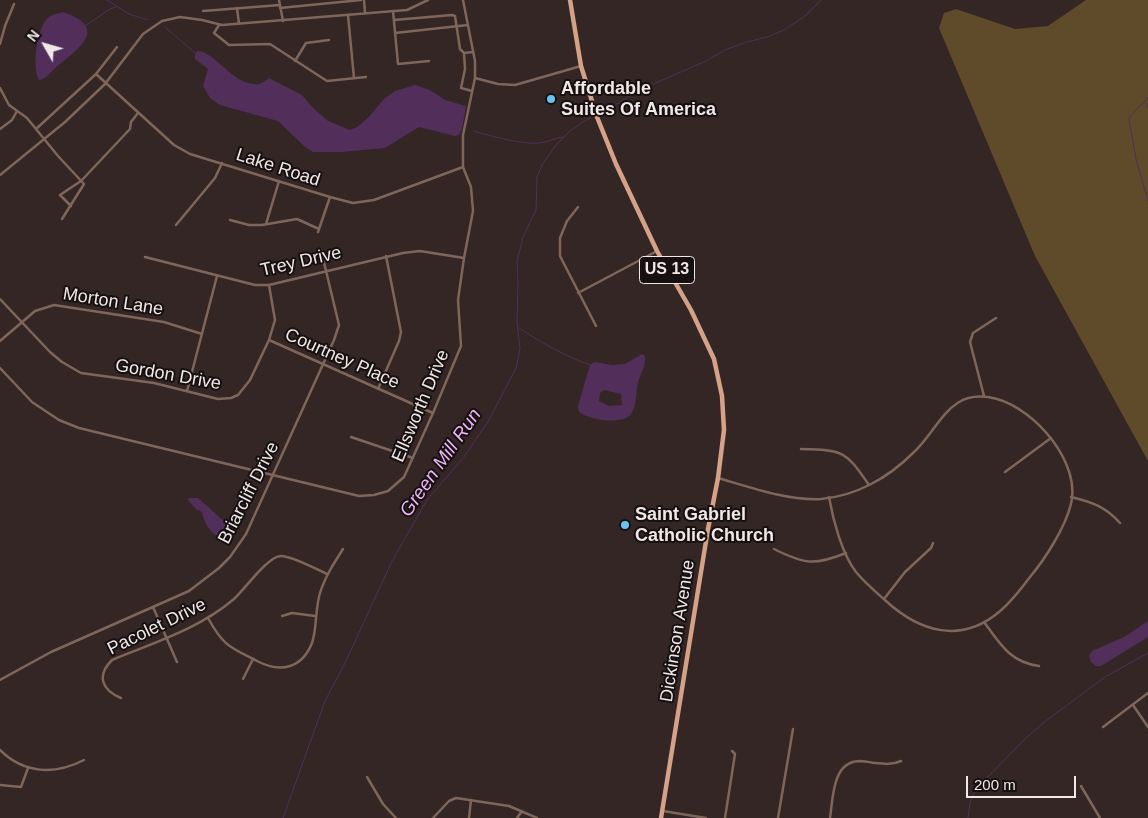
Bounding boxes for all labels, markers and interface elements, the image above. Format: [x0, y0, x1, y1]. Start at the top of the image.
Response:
north arrow [20, 20, 70, 70]
text: N [24, 27, 43, 45]
place label: Affordable Suites Of America [561, 78, 716, 120]
marker: Affordable Suites Of America [545, 93, 557, 105]
street label: Lake Road [233, 144, 323, 192]
street label: Trey Drive [258, 242, 344, 282]
road number: US 13 [640, 256, 694, 284]
street label: Morton Lane [61, 283, 165, 321]
street label: Courtney Place [281, 324, 403, 394]
street label: Ellsworth Drive [388, 347, 454, 465]
street label: Gordon Drive [113, 355, 223, 395]
water label: Green Mill Run [395, 405, 487, 521]
street label: Briarcliff Drive [214, 438, 284, 548]
place label: Saint Gabriel Catholic Church [635, 504, 774, 546]
marker: Saint Gabriel Catholic Church [619, 519, 631, 531]
street label: Dickinson Avenue [656, 558, 700, 704]
street label: Pacolet Drive [104, 594, 210, 660]
scale bar [968, 766, 1078, 798]
text: 200 m [974, 776, 1016, 793]

